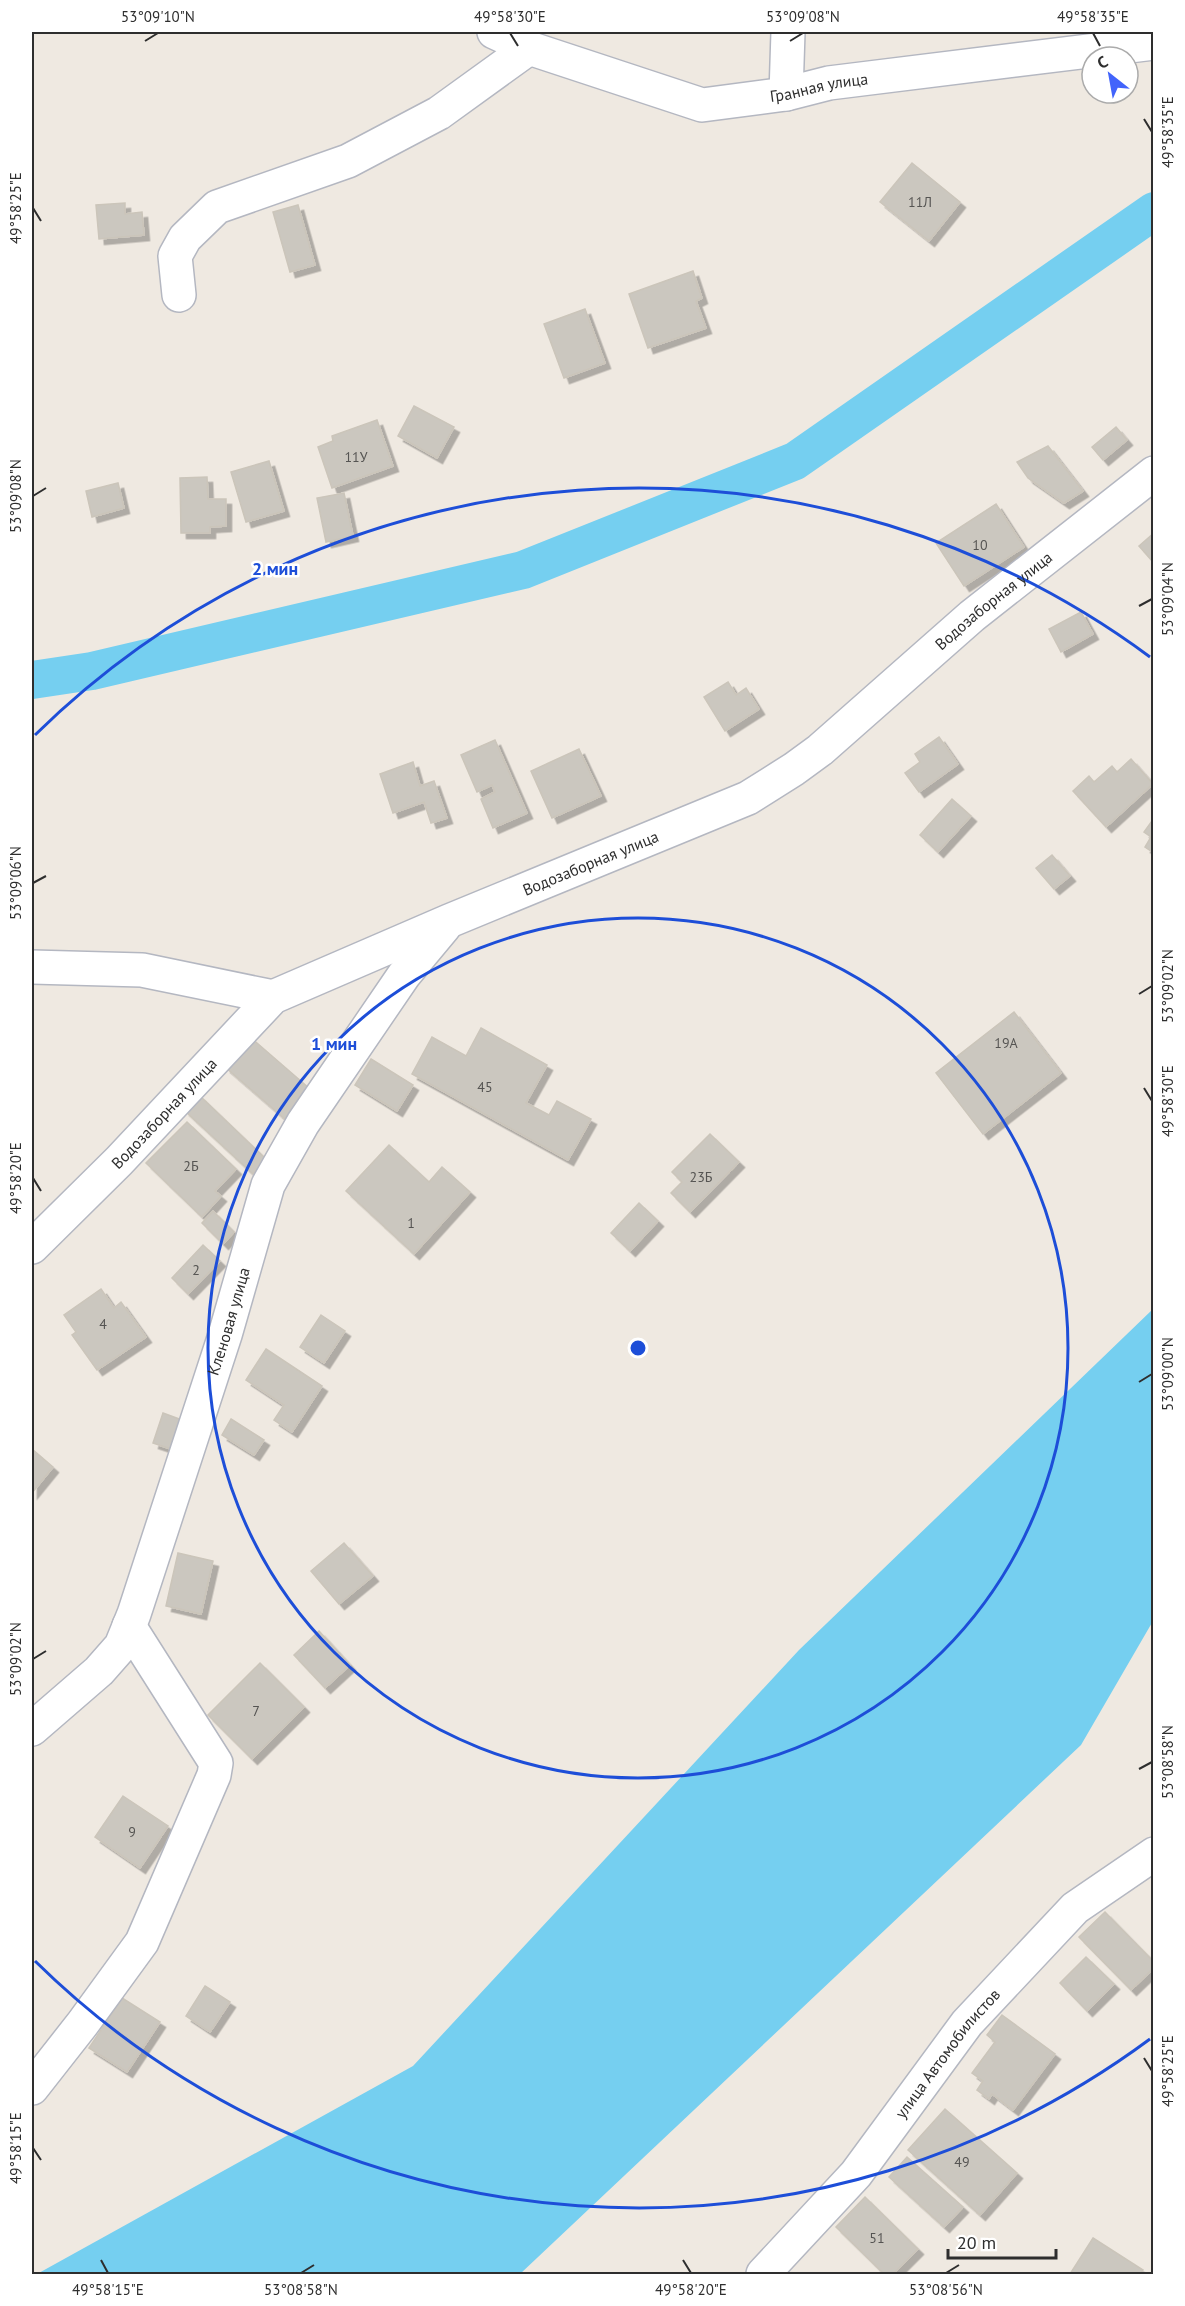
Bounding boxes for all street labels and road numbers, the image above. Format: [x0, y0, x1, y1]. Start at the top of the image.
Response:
street label: Гранная улица [769, 68, 869, 106]
street label: Водозаборная улица [931, 547, 1056, 654]
street label: Водозаборная улица [520, 826, 661, 900]
street label: Водозаборная улица [107, 1053, 221, 1173]
street label: Кленовая улица [203, 1265, 254, 1378]
street label: улица Автомобилистов [890, 1984, 1004, 2122]

